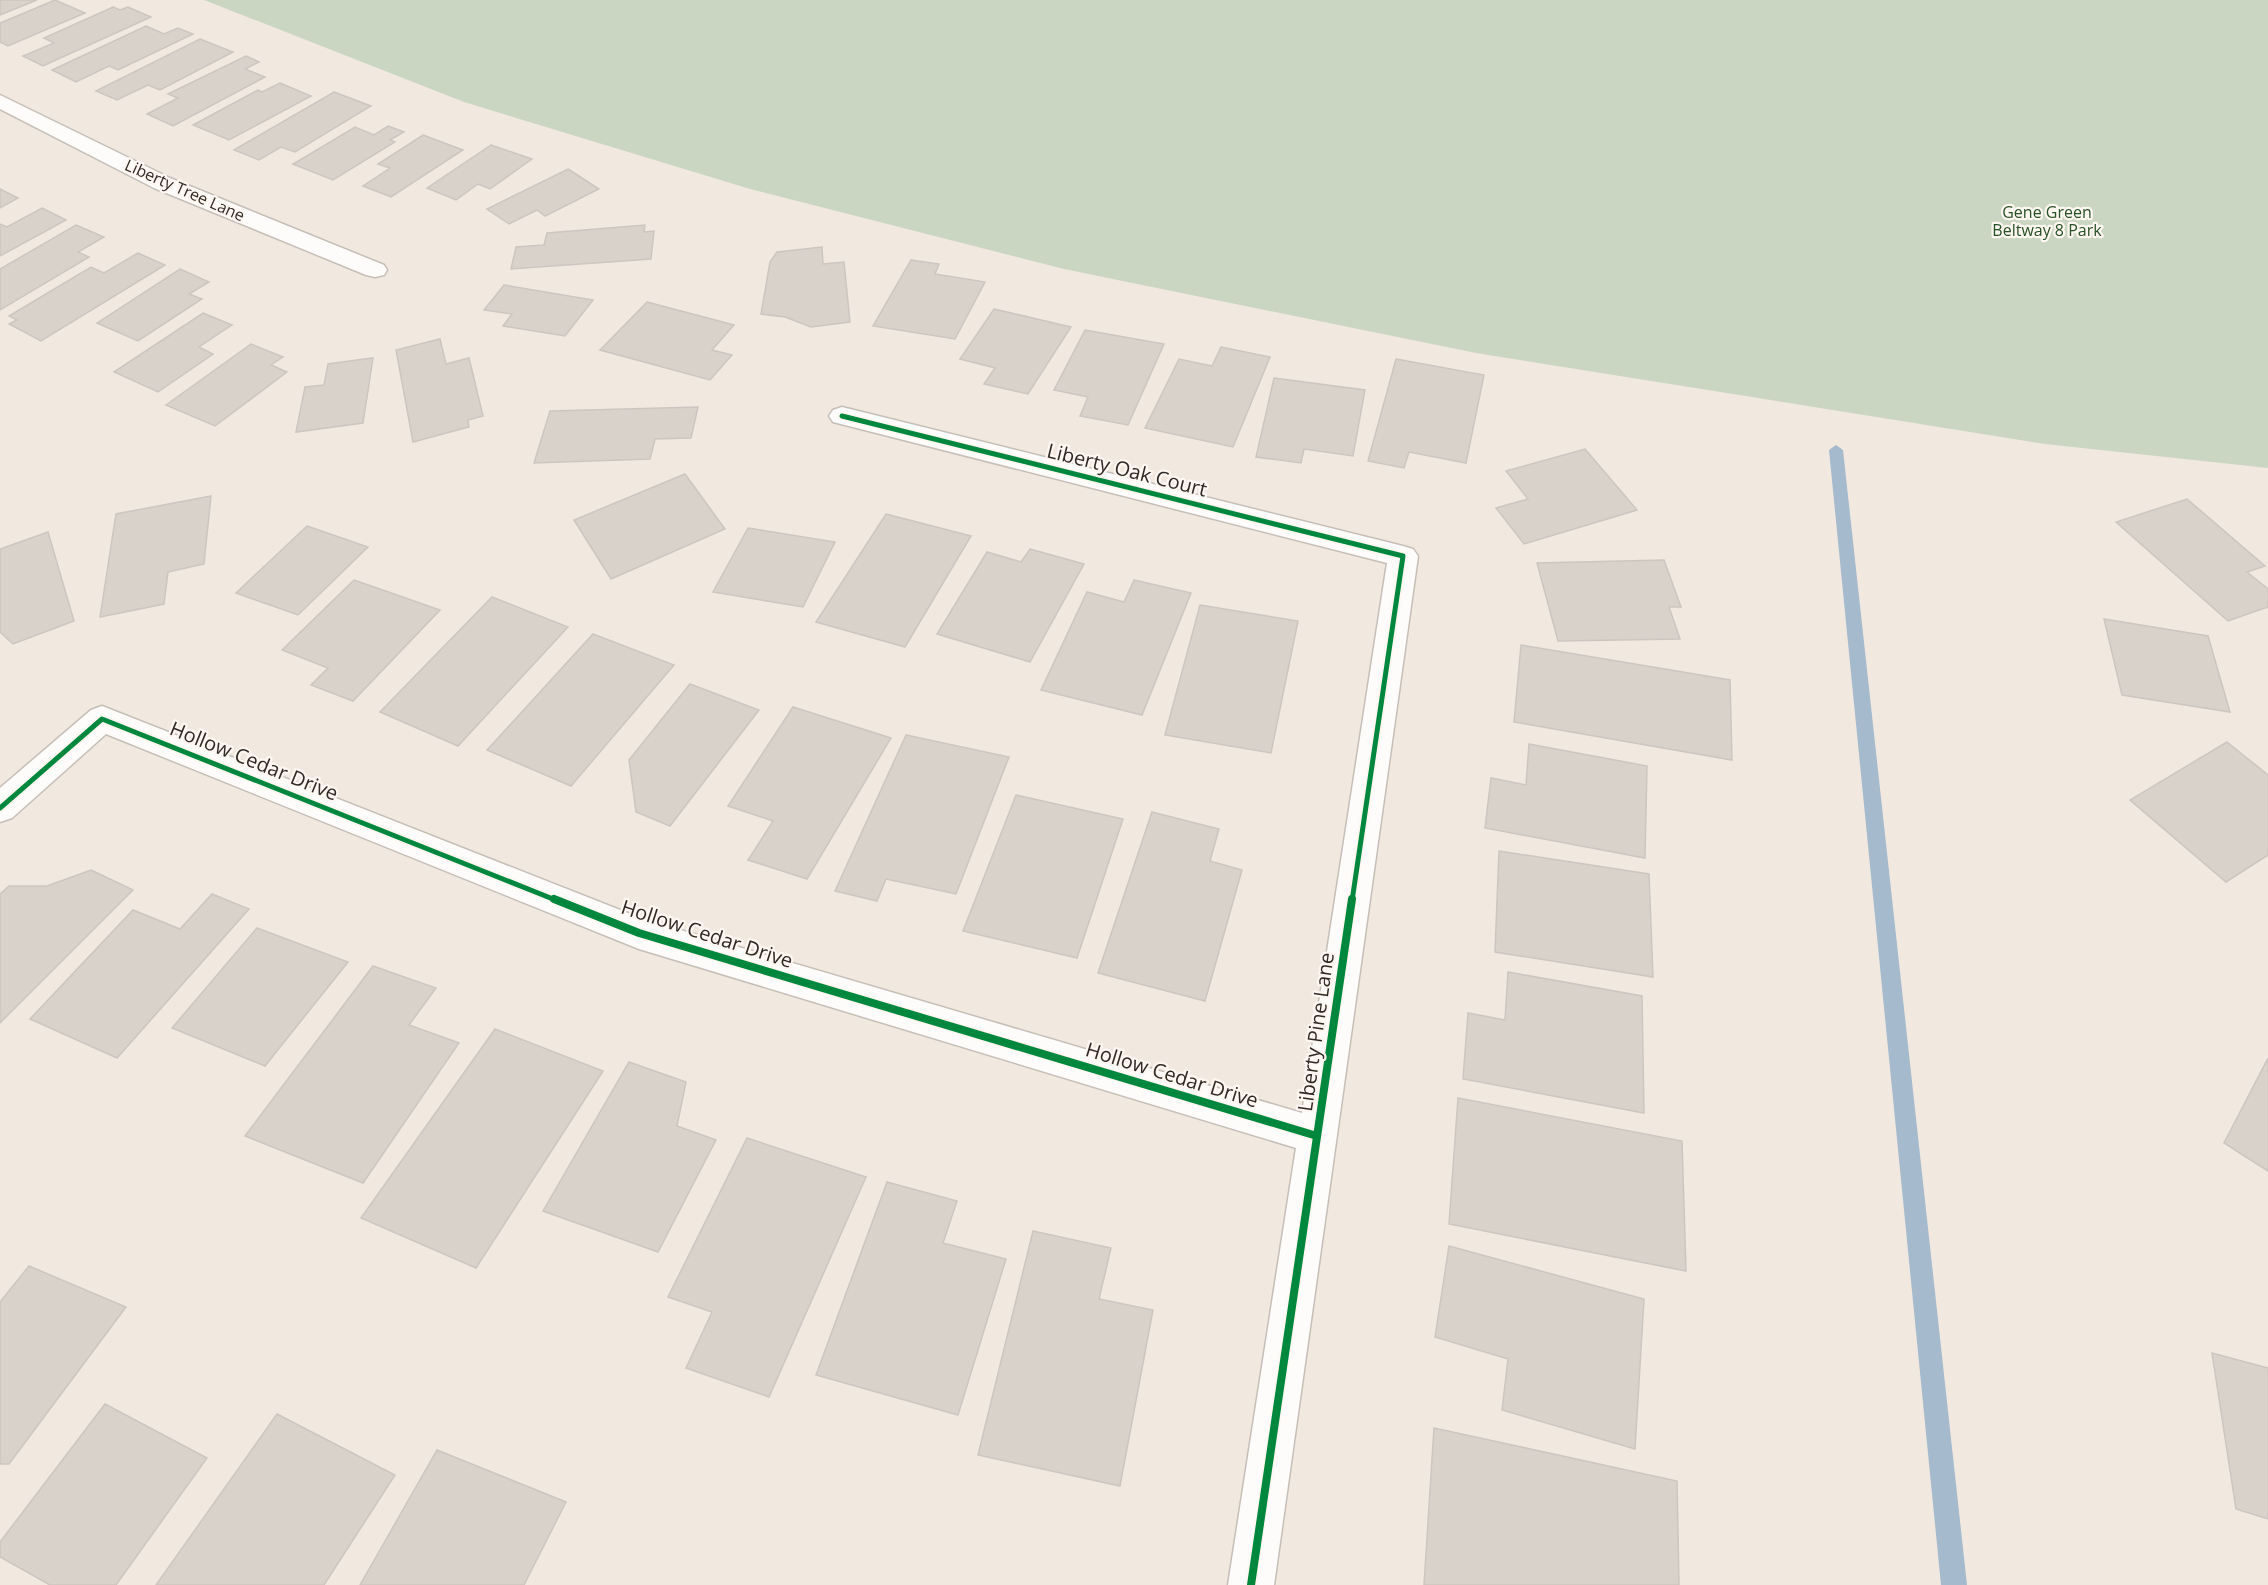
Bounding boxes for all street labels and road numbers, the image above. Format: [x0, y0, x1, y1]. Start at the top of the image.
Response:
street label: Liberty Tree Lane [122, 154, 248, 226]
street label: Liberty Oak Court [1044, 437, 1210, 502]
street label: Hollow Cedar Drive [166, 714, 342, 807]
street label: Hollow Cedar Drive [618, 893, 796, 974]
street label: Liberty Pine Lane [1291, 951, 1340, 1113]
street label: Hollow Cedar Drive [1083, 1035, 1262, 1114]

